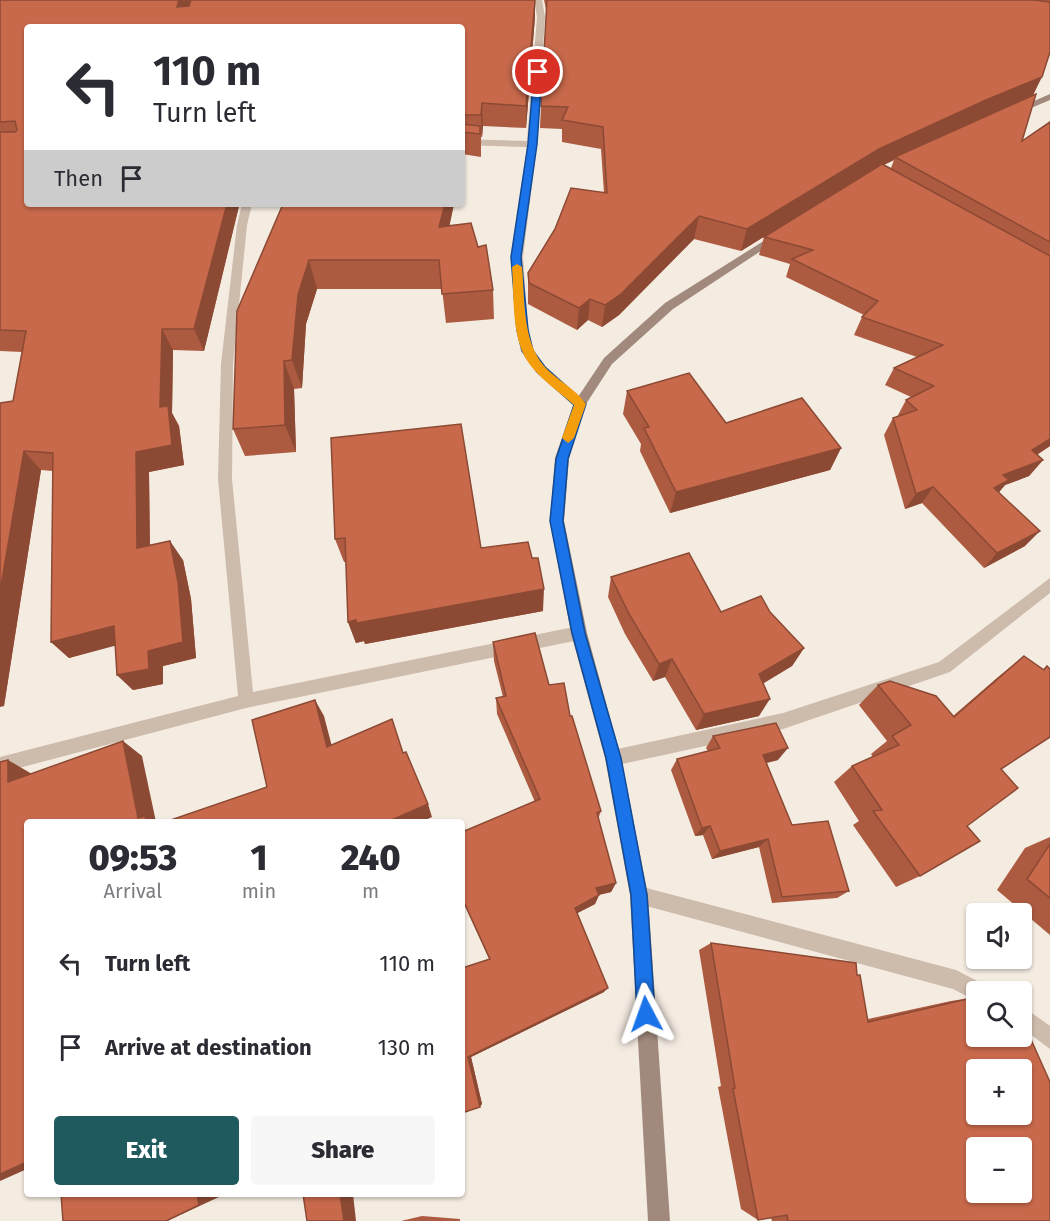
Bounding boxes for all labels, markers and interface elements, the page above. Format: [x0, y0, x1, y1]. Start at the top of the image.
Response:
text: 110 m [153, 46, 261, 96]
pin [512, 46, 563, 97]
icon: left [54, 48, 132, 126]
icon: arrive [521, 55, 554, 88]
text: Turn left [153, 97, 256, 129]
icon: arrive [115, 162, 148, 195]
text: Then [54, 165, 103, 192]
text: 09:53 [88, 836, 177, 880]
text: 1 [250, 836, 267, 880]
text: 240 [341, 836, 401, 880]
text: Arrival [104, 879, 162, 903]
text: min [242, 879, 276, 903]
text: m [362, 879, 379, 903]
map controls [966, 903, 1032, 1203]
button: sound [966, 903, 1032, 969]
icon: left [54, 947, 87, 980]
text: Turn left [105, 950, 190, 977]
text: 110 m [379, 950, 435, 977]
button: search [966, 981, 1032, 1047]
position arrow [614, 982, 678, 1046]
icon: arrive [54, 1031, 87, 1064]
text: Arrive at destination [105, 1034, 312, 1061]
text: 130 m [378, 1034, 435, 1061]
button: + [966, 1059, 1032, 1125]
button: Exit [54, 1116, 239, 1185]
button: Share [251, 1116, 435, 1185]
button: − [966, 1137, 1032, 1203]

